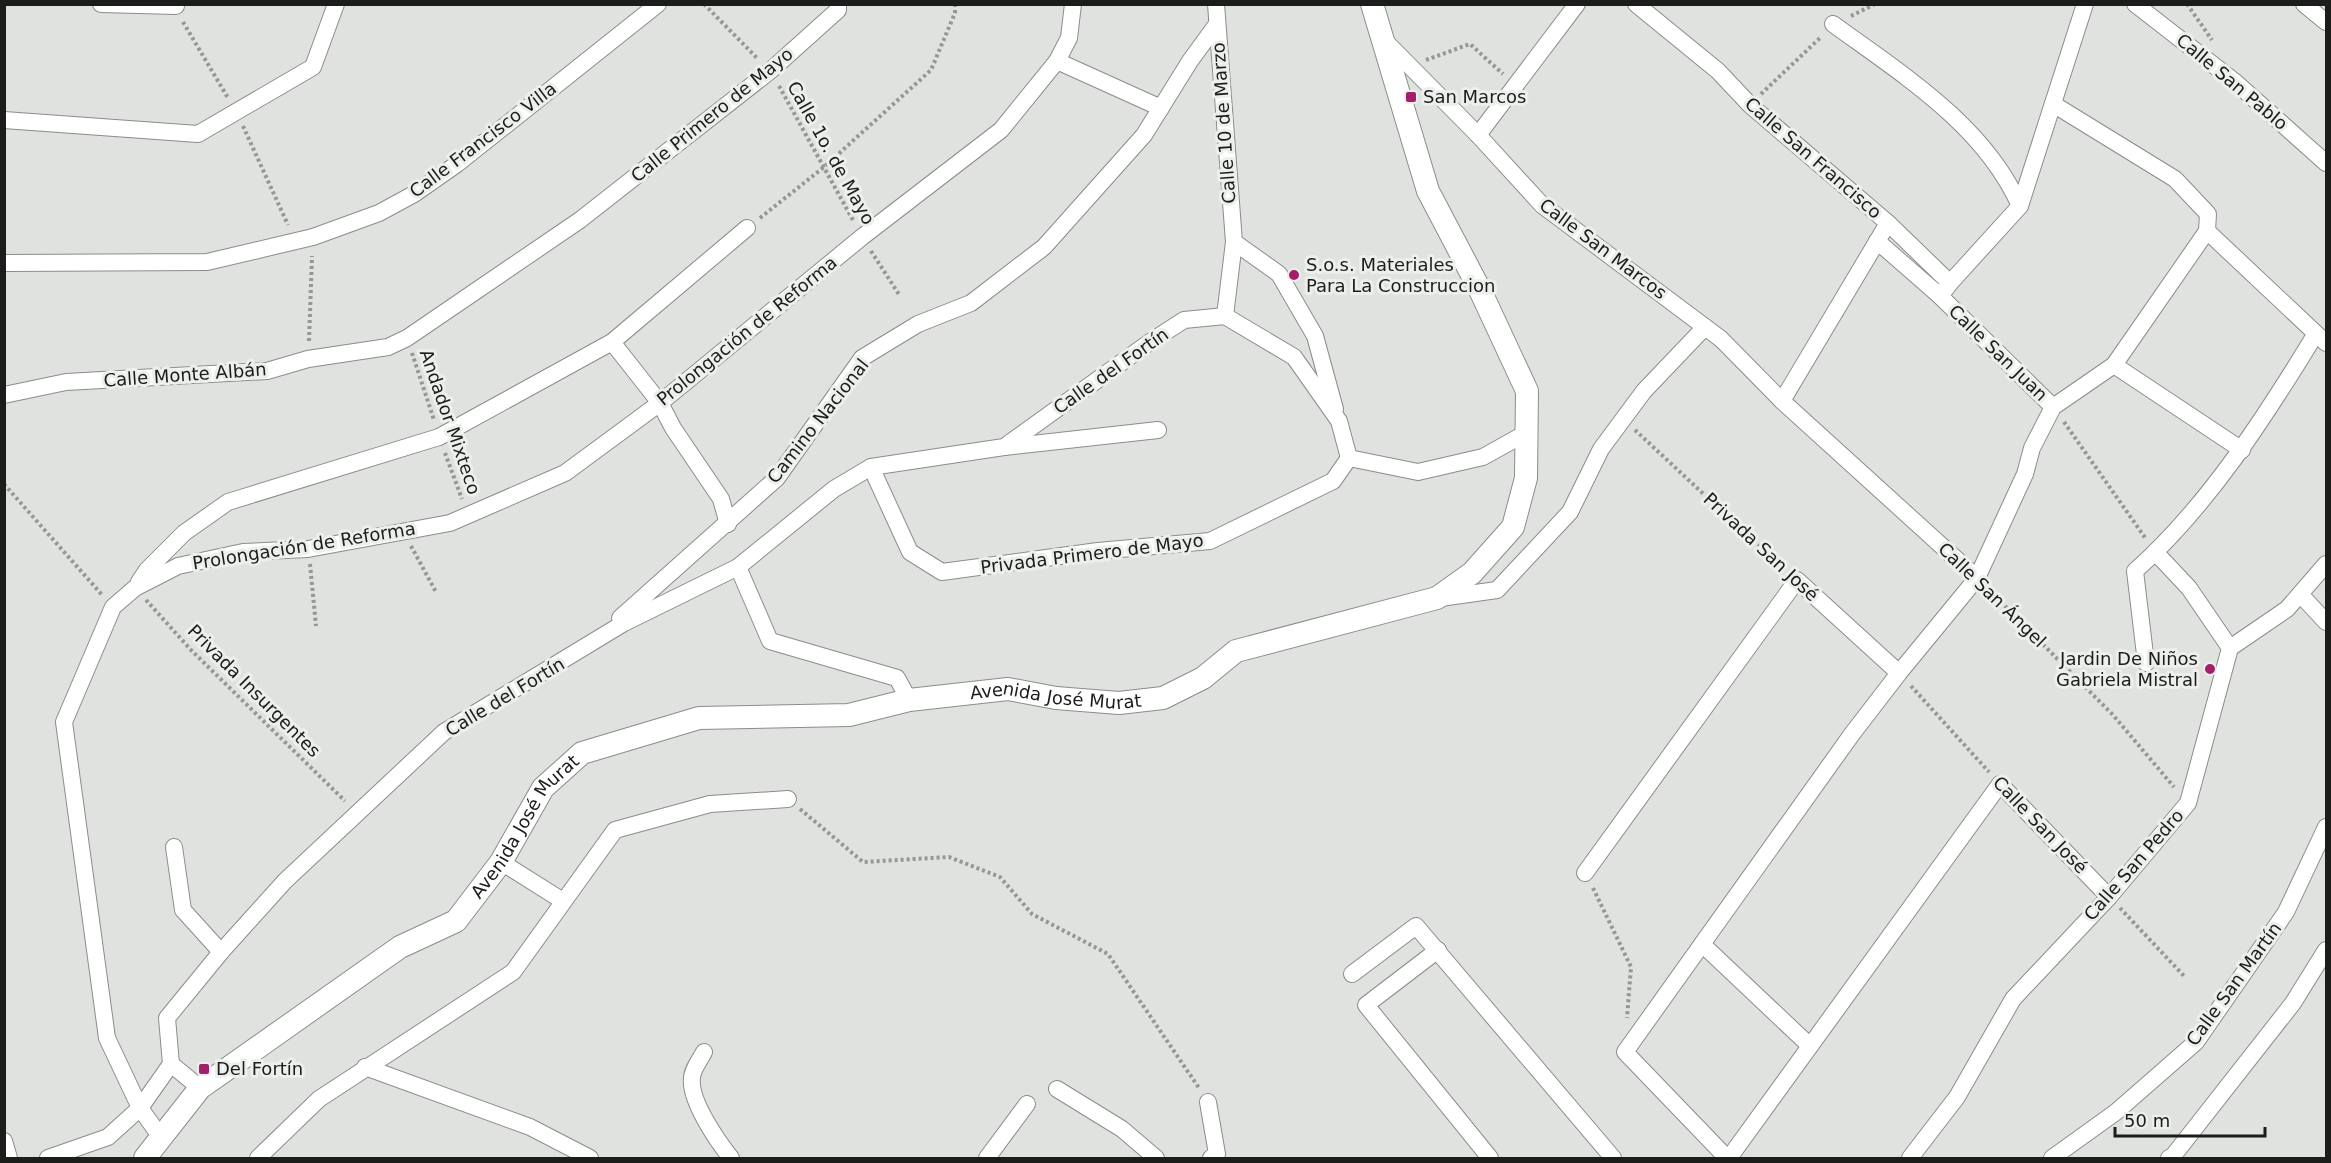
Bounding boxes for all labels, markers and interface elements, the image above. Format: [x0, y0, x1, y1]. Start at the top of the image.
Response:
street label: Calle San Pablo [2173, 29, 2292, 134]
street label: Calle 10 de Marzo [1207, 42, 1240, 204]
street label: Calle Primero de Mayo [627, 43, 797, 186]
street label: Calle Francisco Villa [405, 78, 560, 202]
street label: Calle 1o. de Mayo [783, 78, 880, 228]
place label: San Marcos [1423, 86, 1526, 107]
marker: San Marcos [1404, 90, 1418, 104]
street label: Calle San Francisco [1741, 93, 1886, 223]
street label: Calle San Marcos [1536, 194, 1671, 303]
street label: Prolongación de Reforma [652, 252, 841, 410]
place label: S.o.s. Materiales Para La Construccion [1306, 254, 1495, 296]
marker: S.o.s. Materiales Para La Construccion [1287, 268, 1301, 282]
street label: Calle San Juan [1945, 300, 2052, 405]
street label: Calle del Fortín [1049, 323, 1172, 418]
street label: Andador Mixteco [416, 347, 485, 497]
street label: Camino Nacional [763, 354, 873, 487]
street label: Calle Monte Albán [103, 358, 267, 391]
street label: Privada San José [1700, 488, 1823, 605]
street label: Prolongación de Reforma [191, 517, 417, 574]
street label: Privada Primero de Mayo [979, 529, 1205, 578]
street label: Calle San Ángel [1934, 538, 2050, 651]
street label: Privada Insurgentes [184, 620, 325, 761]
place label: Jardin De Niños Gabriela Mistral [2056, 648, 2198, 690]
street label: Calle del Fortín [441, 653, 568, 740]
marker: Jardin De Niños Gabriela Mistral [2203, 662, 2217, 676]
street label: Avenida José Murat [969, 677, 1142, 713]
street label: Avenida José Murat [466, 750, 583, 902]
street label: Calle San José [1989, 772, 2092, 878]
street label: Calle San Pedro [2080, 805, 2188, 925]
street label: Calle San Martín [2182, 918, 2285, 1050]
place label: Del Fortín [216, 1058, 303, 1079]
marker: Del Fortín [197, 1062, 211, 1076]
scale bar [2115, 1100, 2265, 1138]
text: 50 m [2124, 1110, 2170, 1131]

